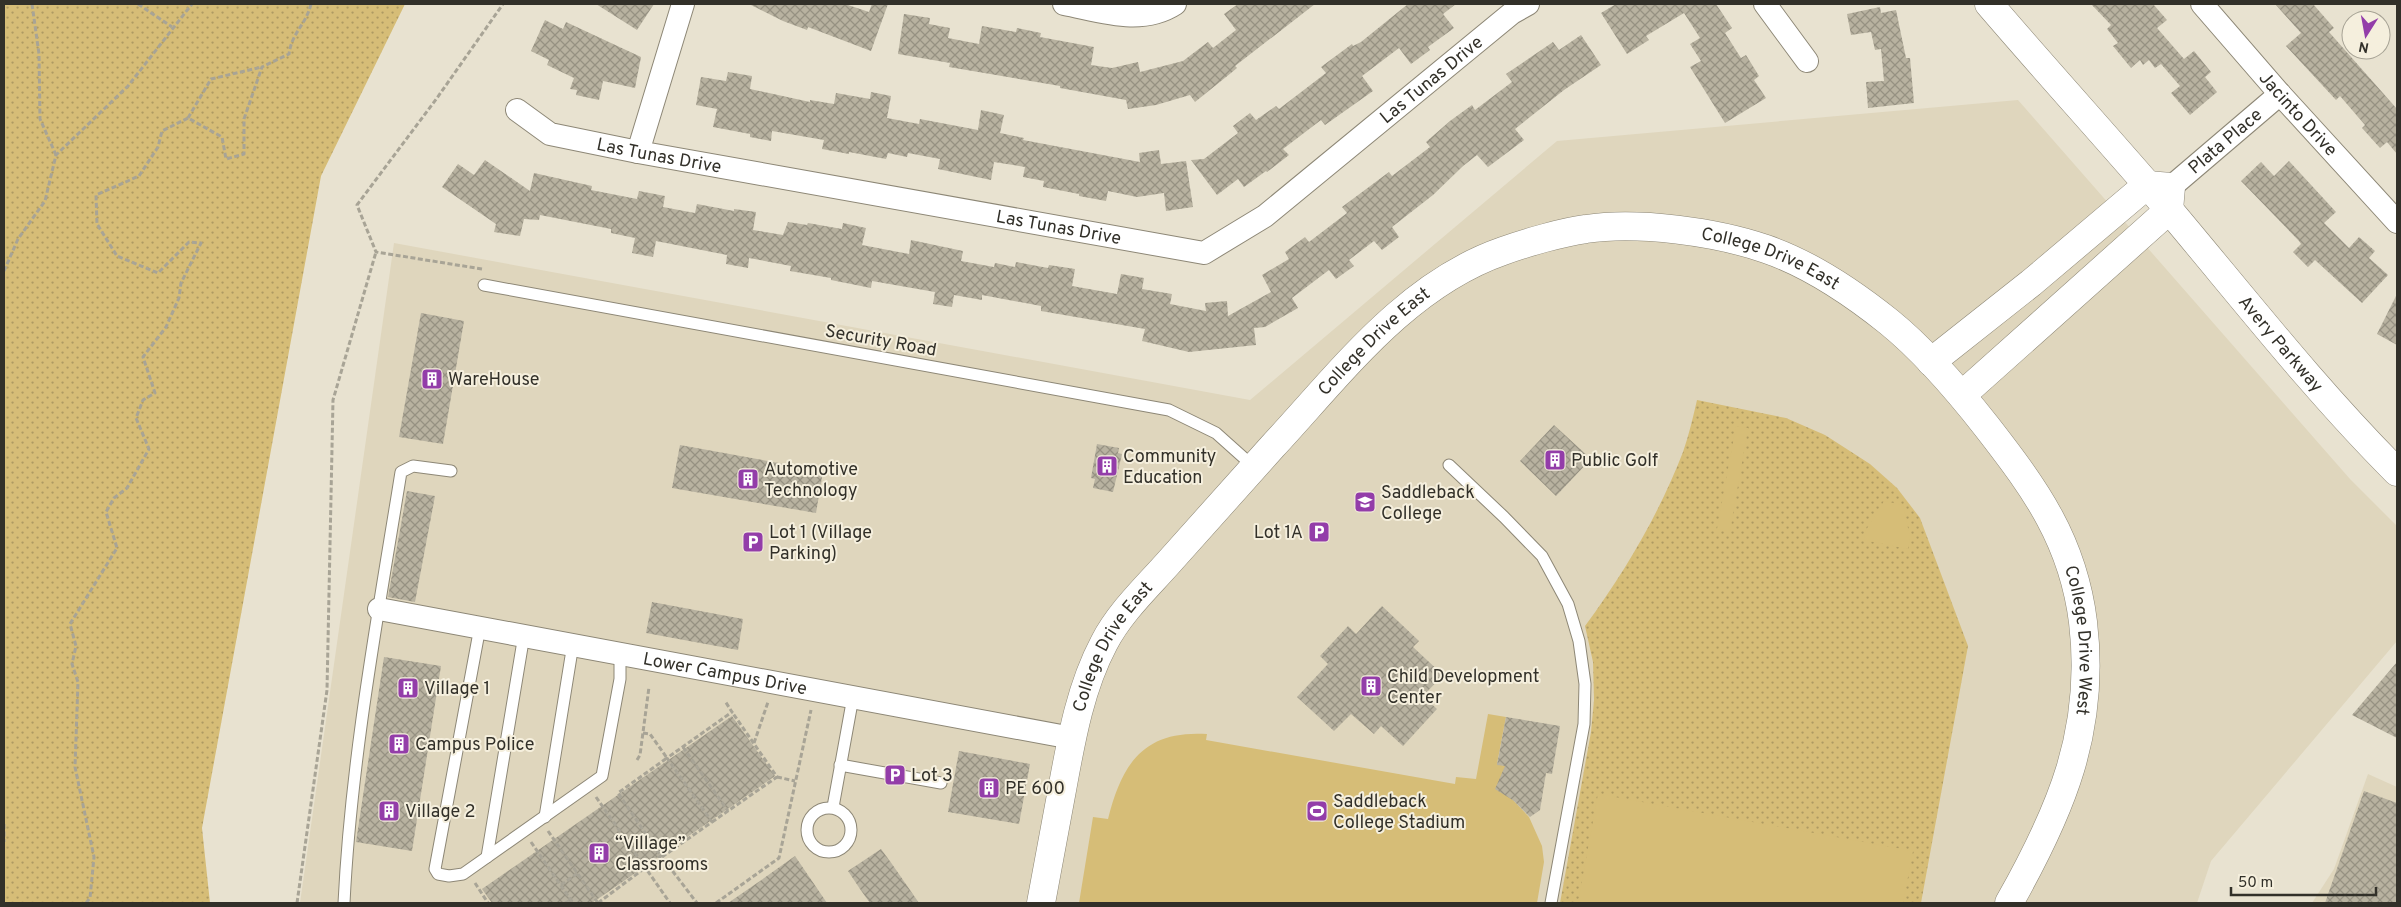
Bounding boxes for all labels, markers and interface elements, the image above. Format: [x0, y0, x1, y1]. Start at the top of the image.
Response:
north arrow [2341, 10, 2391, 60]
street label: Las Tunas Drive [1376, 32, 1488, 130]
text: N [2357, 37, 2370, 56]
street label: Jacinto Drive [2253, 67, 2342, 162]
street label: Plata Place [2184, 104, 2268, 180]
street label: Las Tunas Drive [594, 134, 723, 180]
street label: Las Tunas Drive [994, 206, 1123, 251]
street label: College Drive East [1699, 223, 1843, 296]
street label: College Drive East [1314, 283, 1435, 401]
street label: Avery Parkway [2232, 292, 2327, 398]
street label: Security Road [823, 320, 938, 363]
building icon: WareHouse [420, 367, 444, 391]
place label: WareHouse [448, 369, 539, 392]
place label: Community Education [1123, 446, 1216, 490]
building icon: Public Golf [1543, 448, 1567, 472]
place label: Public Golf [1571, 450, 1658, 473]
building icon: Community Education [1095, 454, 1119, 478]
place label: Automotive Technology [764, 459, 858, 503]
building icon: Automotive Technology [736, 467, 760, 491]
place label: Saddleback College [1381, 482, 1475, 526]
school or university icon: Saddleback College [1353, 490, 1377, 514]
parking icon: Lot 1A [1307, 520, 1331, 544]
place label: Lot 1 (Village Parking) [769, 522, 872, 566]
place label: Lot 1A [1254, 522, 1303, 545]
parking icon: Lot 1 (Village Parking) [741, 530, 765, 554]
street label: College Drive West [2058, 563, 2096, 717]
street label: College Drive East [1069, 577, 1158, 715]
street label: Lower Campus Drive [641, 648, 809, 701]
place label: Child Development Center [1387, 666, 1539, 710]
building icon: Child Development Center [1359, 674, 1383, 698]
building icon: Village 1 [396, 676, 420, 700]
place label: Village 1 [424, 678, 490, 701]
building icon: Campus Police [387, 732, 411, 756]
place label: Campus Police [415, 734, 534, 757]
parking icon: Lot 3 [883, 763, 907, 787]
place label: Lot 3 [911, 765, 953, 788]
building icon: PE 600 [977, 776, 1001, 800]
place label: PE 600 [1005, 778, 1065, 801]
place label: Saddleback College Stadium [1333, 791, 1465, 835]
building icon: Village 2 [377, 799, 401, 823]
sports icon: Saddleback College Stadium [1305, 799, 1329, 823]
place label: Village 2 [405, 801, 475, 824]
place label: “Village” Classrooms [615, 833, 708, 877]
building icon: “Village” Classrooms [587, 841, 611, 865]
scale bar [2231, 864, 2376, 896]
text: 50 m [2238, 874, 2273, 893]

